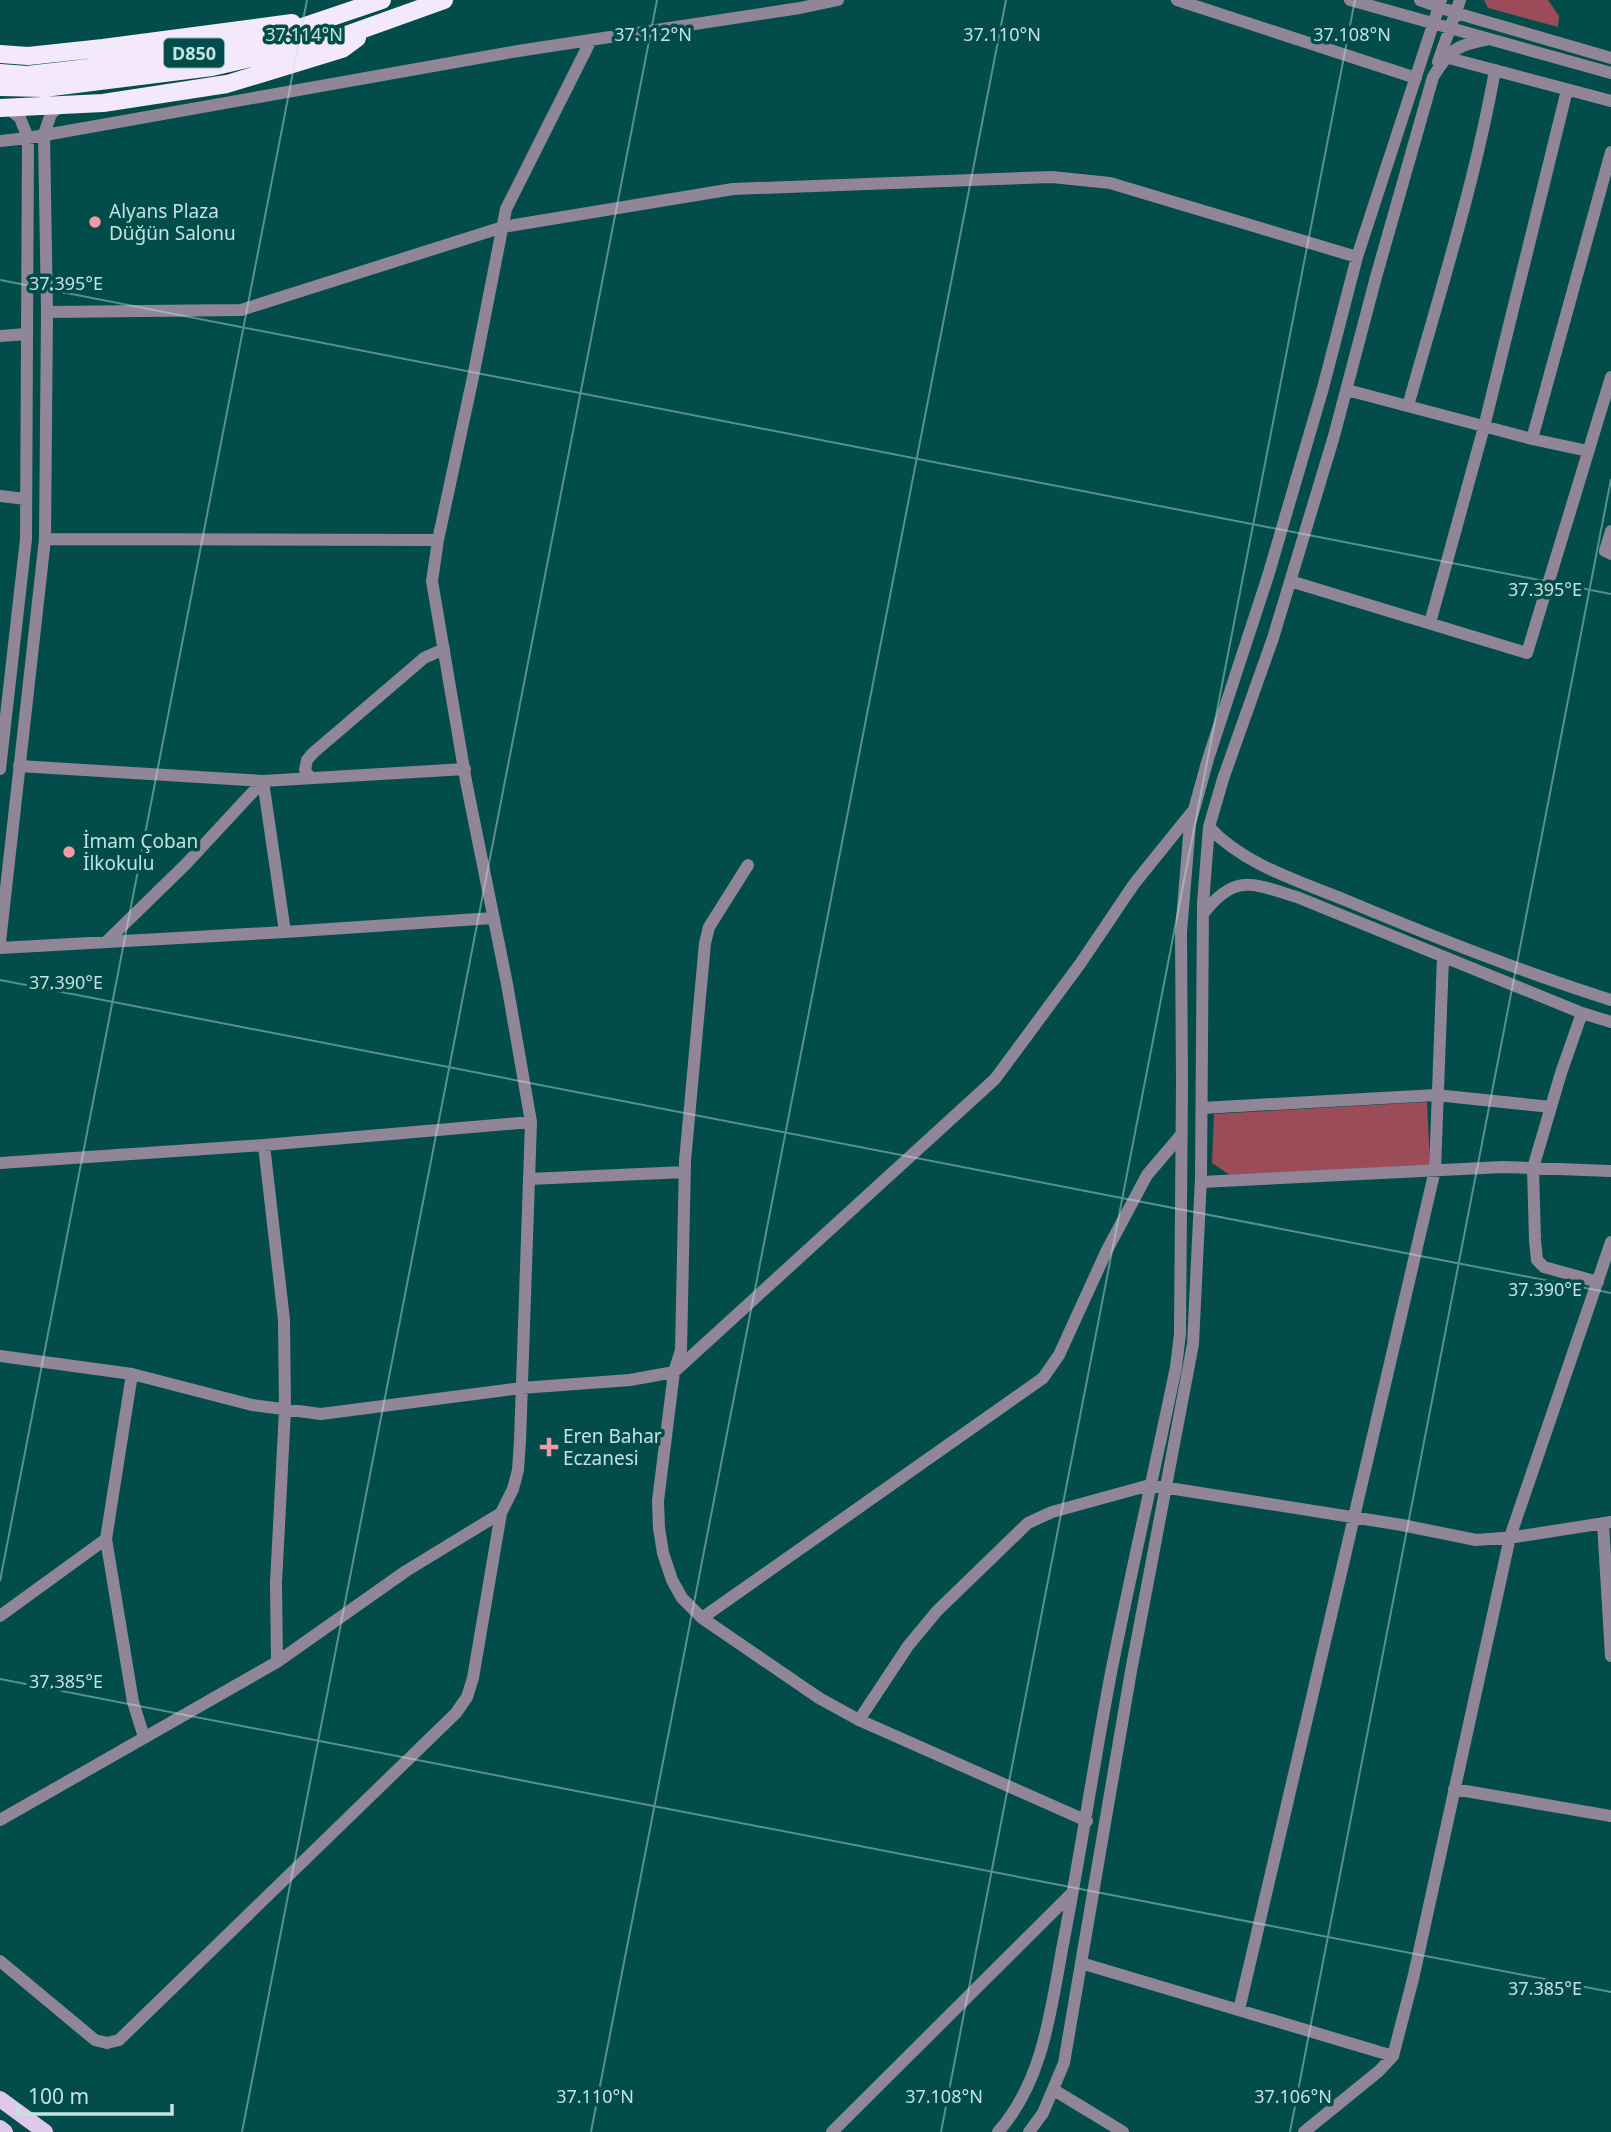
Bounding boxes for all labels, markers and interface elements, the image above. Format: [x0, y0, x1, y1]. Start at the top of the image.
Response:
text: 37.114°N [265, 22, 343, 46]
text: 37.112°N [614, 22, 692, 46]
text: 37.110°N [963, 22, 1041, 46]
text: 37.108°N [1313, 22, 1391, 46]
road number: D850 [164, 38, 224, 68]
place label: Alyans Plaza Düğün Salonu [109, 198, 236, 246]
marker: Alyans Plaza Düğün Salonu [87, 214, 103, 230]
text: 37.395°E [29, 271, 103, 295]
text: 37.395°E [1508, 577, 1582, 601]
place label: İmam Çoban İlkokulu [83, 828, 198, 876]
marker: İmam Çoban İlkokulu [61, 844, 77, 860]
text: 37.390°E [29, 970, 103, 994]
text: 37.390°E [1508, 1277, 1582, 1301]
place label: Eren Bahar Eczanesi [563, 1423, 662, 1471]
marker: Eren Bahar Eczanesi [541, 1439, 557, 1455]
text: 37.385°E [29, 1669, 103, 1693]
text: 37.385°E [1508, 1976, 1582, 2000]
scale bar [18, 2072, 172, 2116]
text: 100 m [28, 2082, 89, 2110]
text: 37.110°N [556, 2084, 634, 2108]
text: 37.108°N [905, 2084, 983, 2108]
text: 37.106°N [1254, 2084, 1332, 2108]

